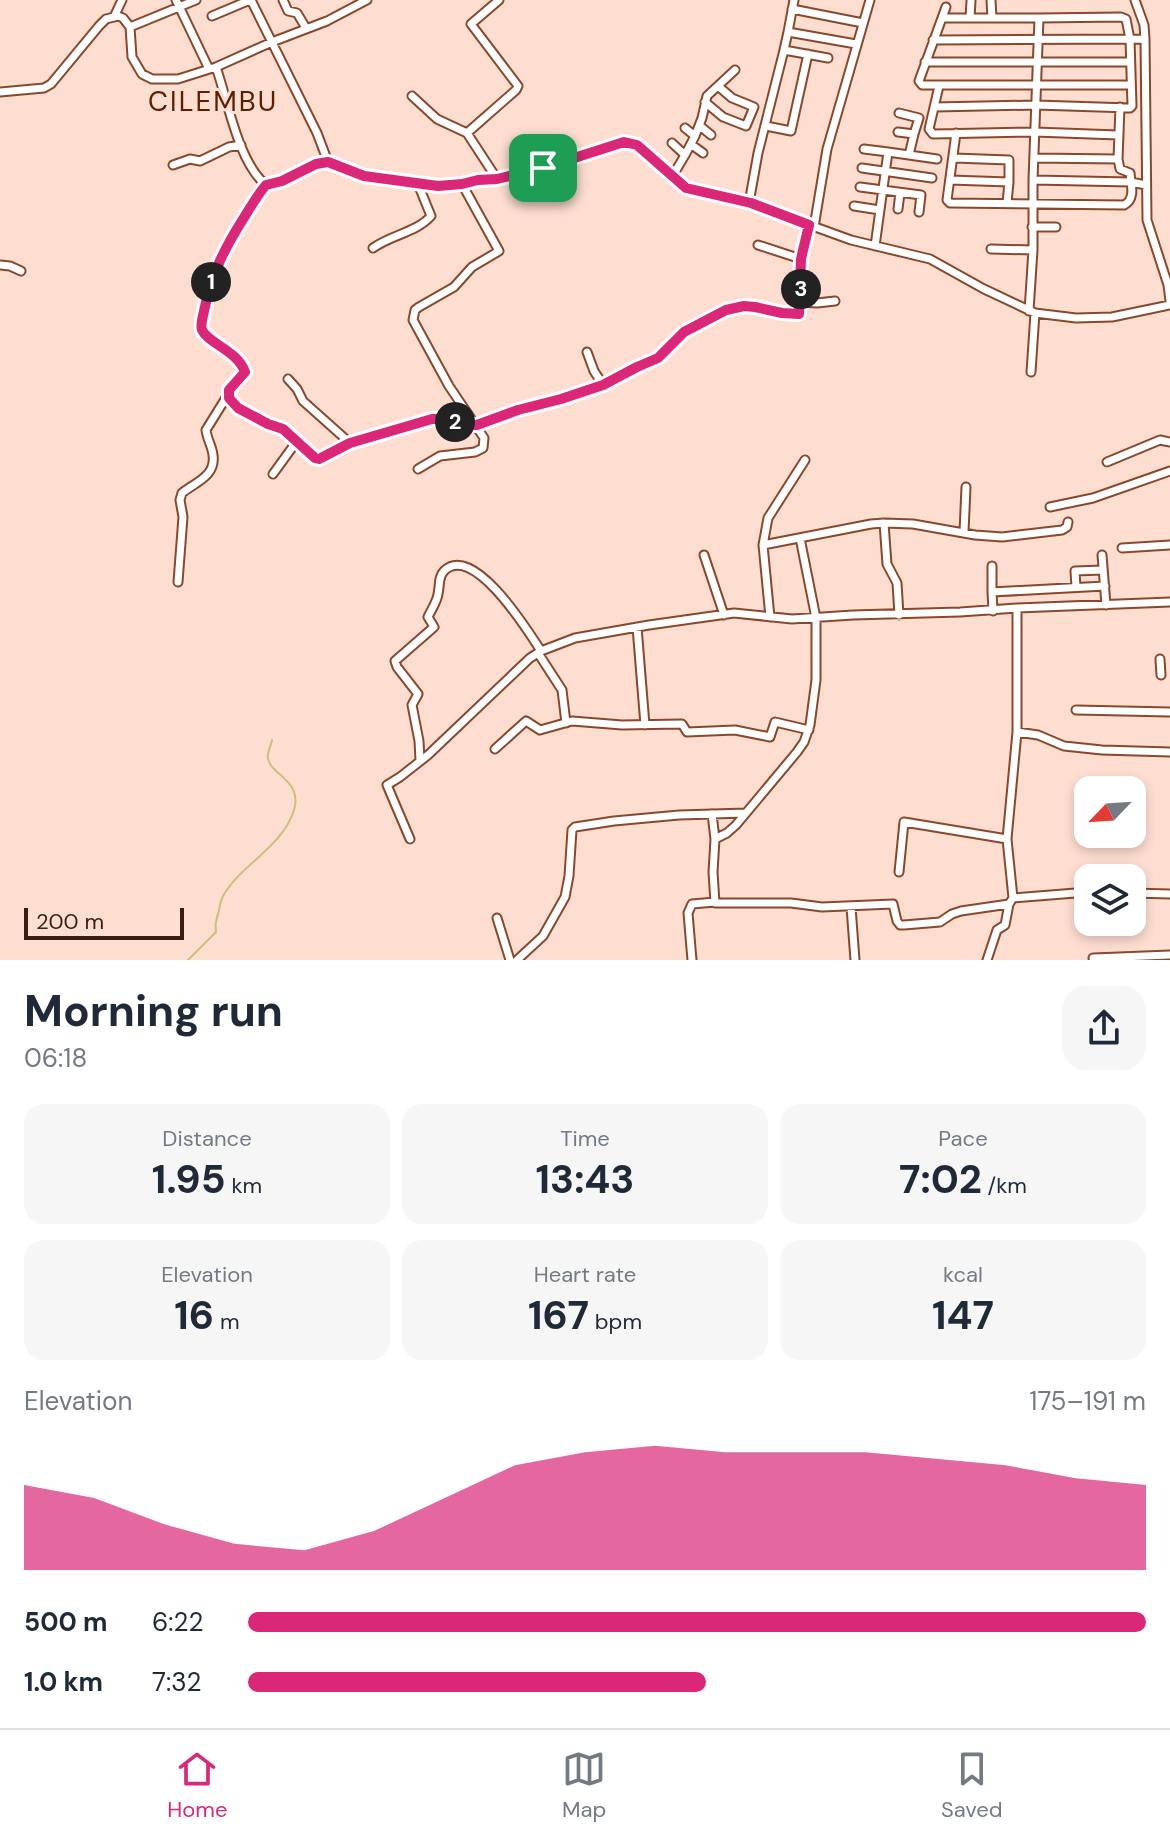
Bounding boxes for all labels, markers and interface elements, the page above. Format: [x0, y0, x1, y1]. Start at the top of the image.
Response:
district label: CILEMBU [148, 83, 278, 120]
pin [509, 134, 577, 202]
icon: arrive [521, 146, 565, 190]
pin: 1 [191, 262, 231, 302]
text: 1 [207, 267, 215, 296]
pin: 3 [781, 269, 821, 309]
text: 3 [794, 274, 808, 303]
pin: 2 [435, 402, 475, 442]
text: 2 [449, 407, 461, 436]
north arrow [1074, 776, 1146, 848]
map controls [1074, 776, 1146, 936]
button: layers [1074, 864, 1146, 936]
scale bar [24, 904, 184, 940]
text: 200 m [36, 907, 104, 936]
text: Morning run [24, 982, 283, 1040]
button: share [1062, 986, 1146, 1070]
text: 06:18 [24, 1041, 87, 1075]
text: Distance [162, 1124, 252, 1153]
text: Time [560, 1124, 610, 1153]
text: Pace [938, 1124, 988, 1153]
text: 1.95 [152, 1153, 226, 1205]
text: 13:43 [536, 1153, 634, 1205]
text: 7:02 [899, 1153, 982, 1205]
text: km [226, 1171, 262, 1200]
text: /km [982, 1171, 1027, 1200]
text: Elevation [161, 1260, 253, 1289]
text: Heart rate [534, 1260, 636, 1289]
text: kcal [943, 1260, 983, 1289]
text: 16 [174, 1289, 214, 1341]
text: 167 [528, 1289, 589, 1341]
text: 147 [932, 1289, 994, 1341]
text: m [214, 1307, 240, 1336]
text: bpm [589, 1307, 642, 1336]
text: Elevation [24, 1384, 132, 1418]
text: 175–191 m [1029, 1384, 1146, 1418]
text: 500 m [24, 1605, 107, 1639]
text: 6:22 [152, 1605, 204, 1639]
text: 1.0 km [24, 1665, 103, 1699]
text: 7:32 [152, 1665, 201, 1699]
tab: Home [167, 1747, 227, 1824]
tab: Map [562, 1747, 606, 1824]
tab: Saved [941, 1747, 1003, 1824]

